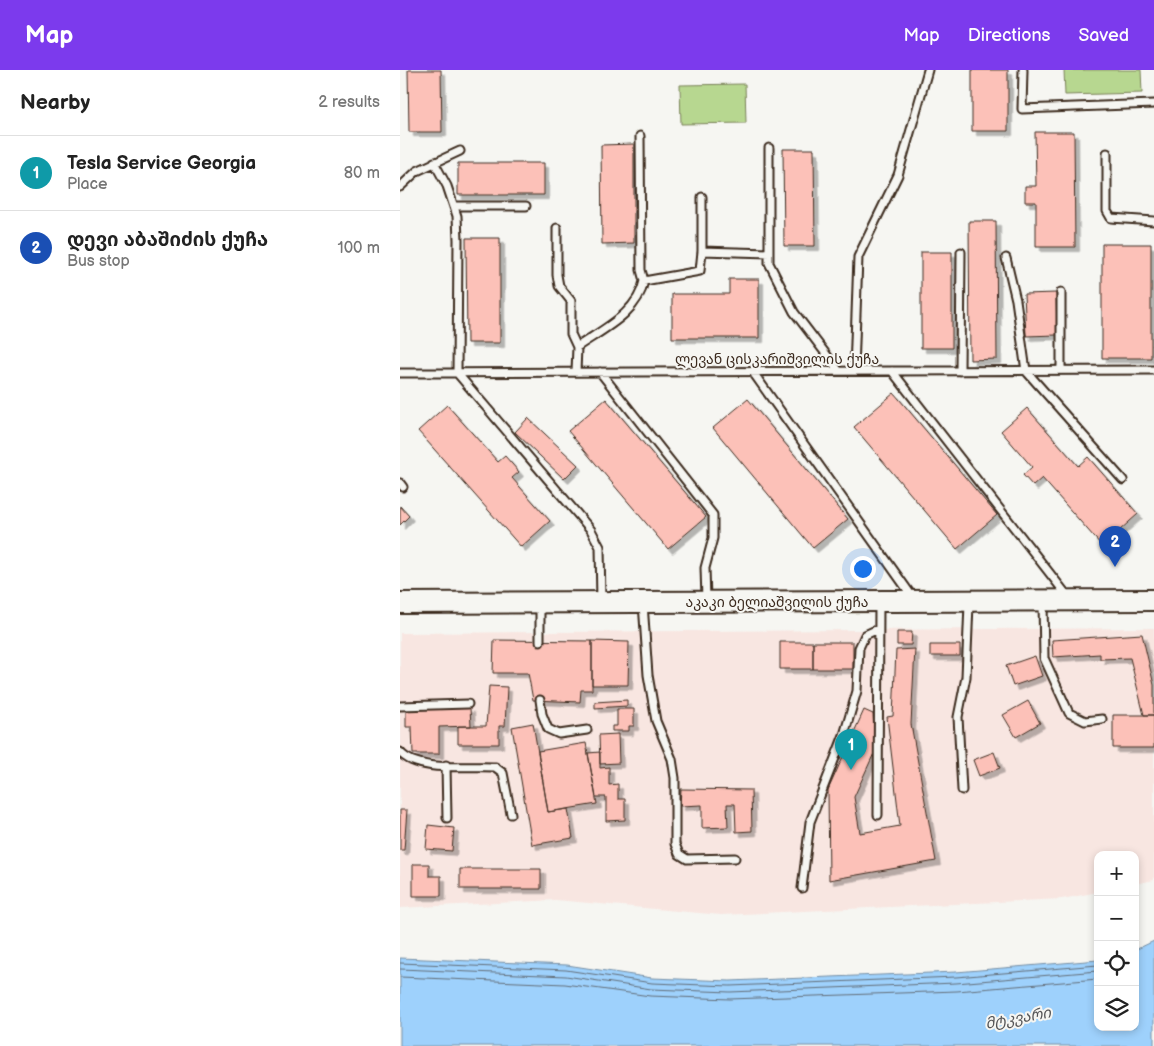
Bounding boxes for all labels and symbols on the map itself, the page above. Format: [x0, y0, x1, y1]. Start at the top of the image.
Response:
street label: ლევან ცისკარიშვილის ქუჩა [675, 351, 879, 368]
pin: 2 [1099, 526, 1131, 567]
your location [850, 556, 876, 582]
street label: აკაკი ბელიაშვილის ქუჩა [685, 594, 869, 611]
pin: 1 [835, 729, 867, 770]
water label: მტკვარი [984, 1003, 1054, 1034]

